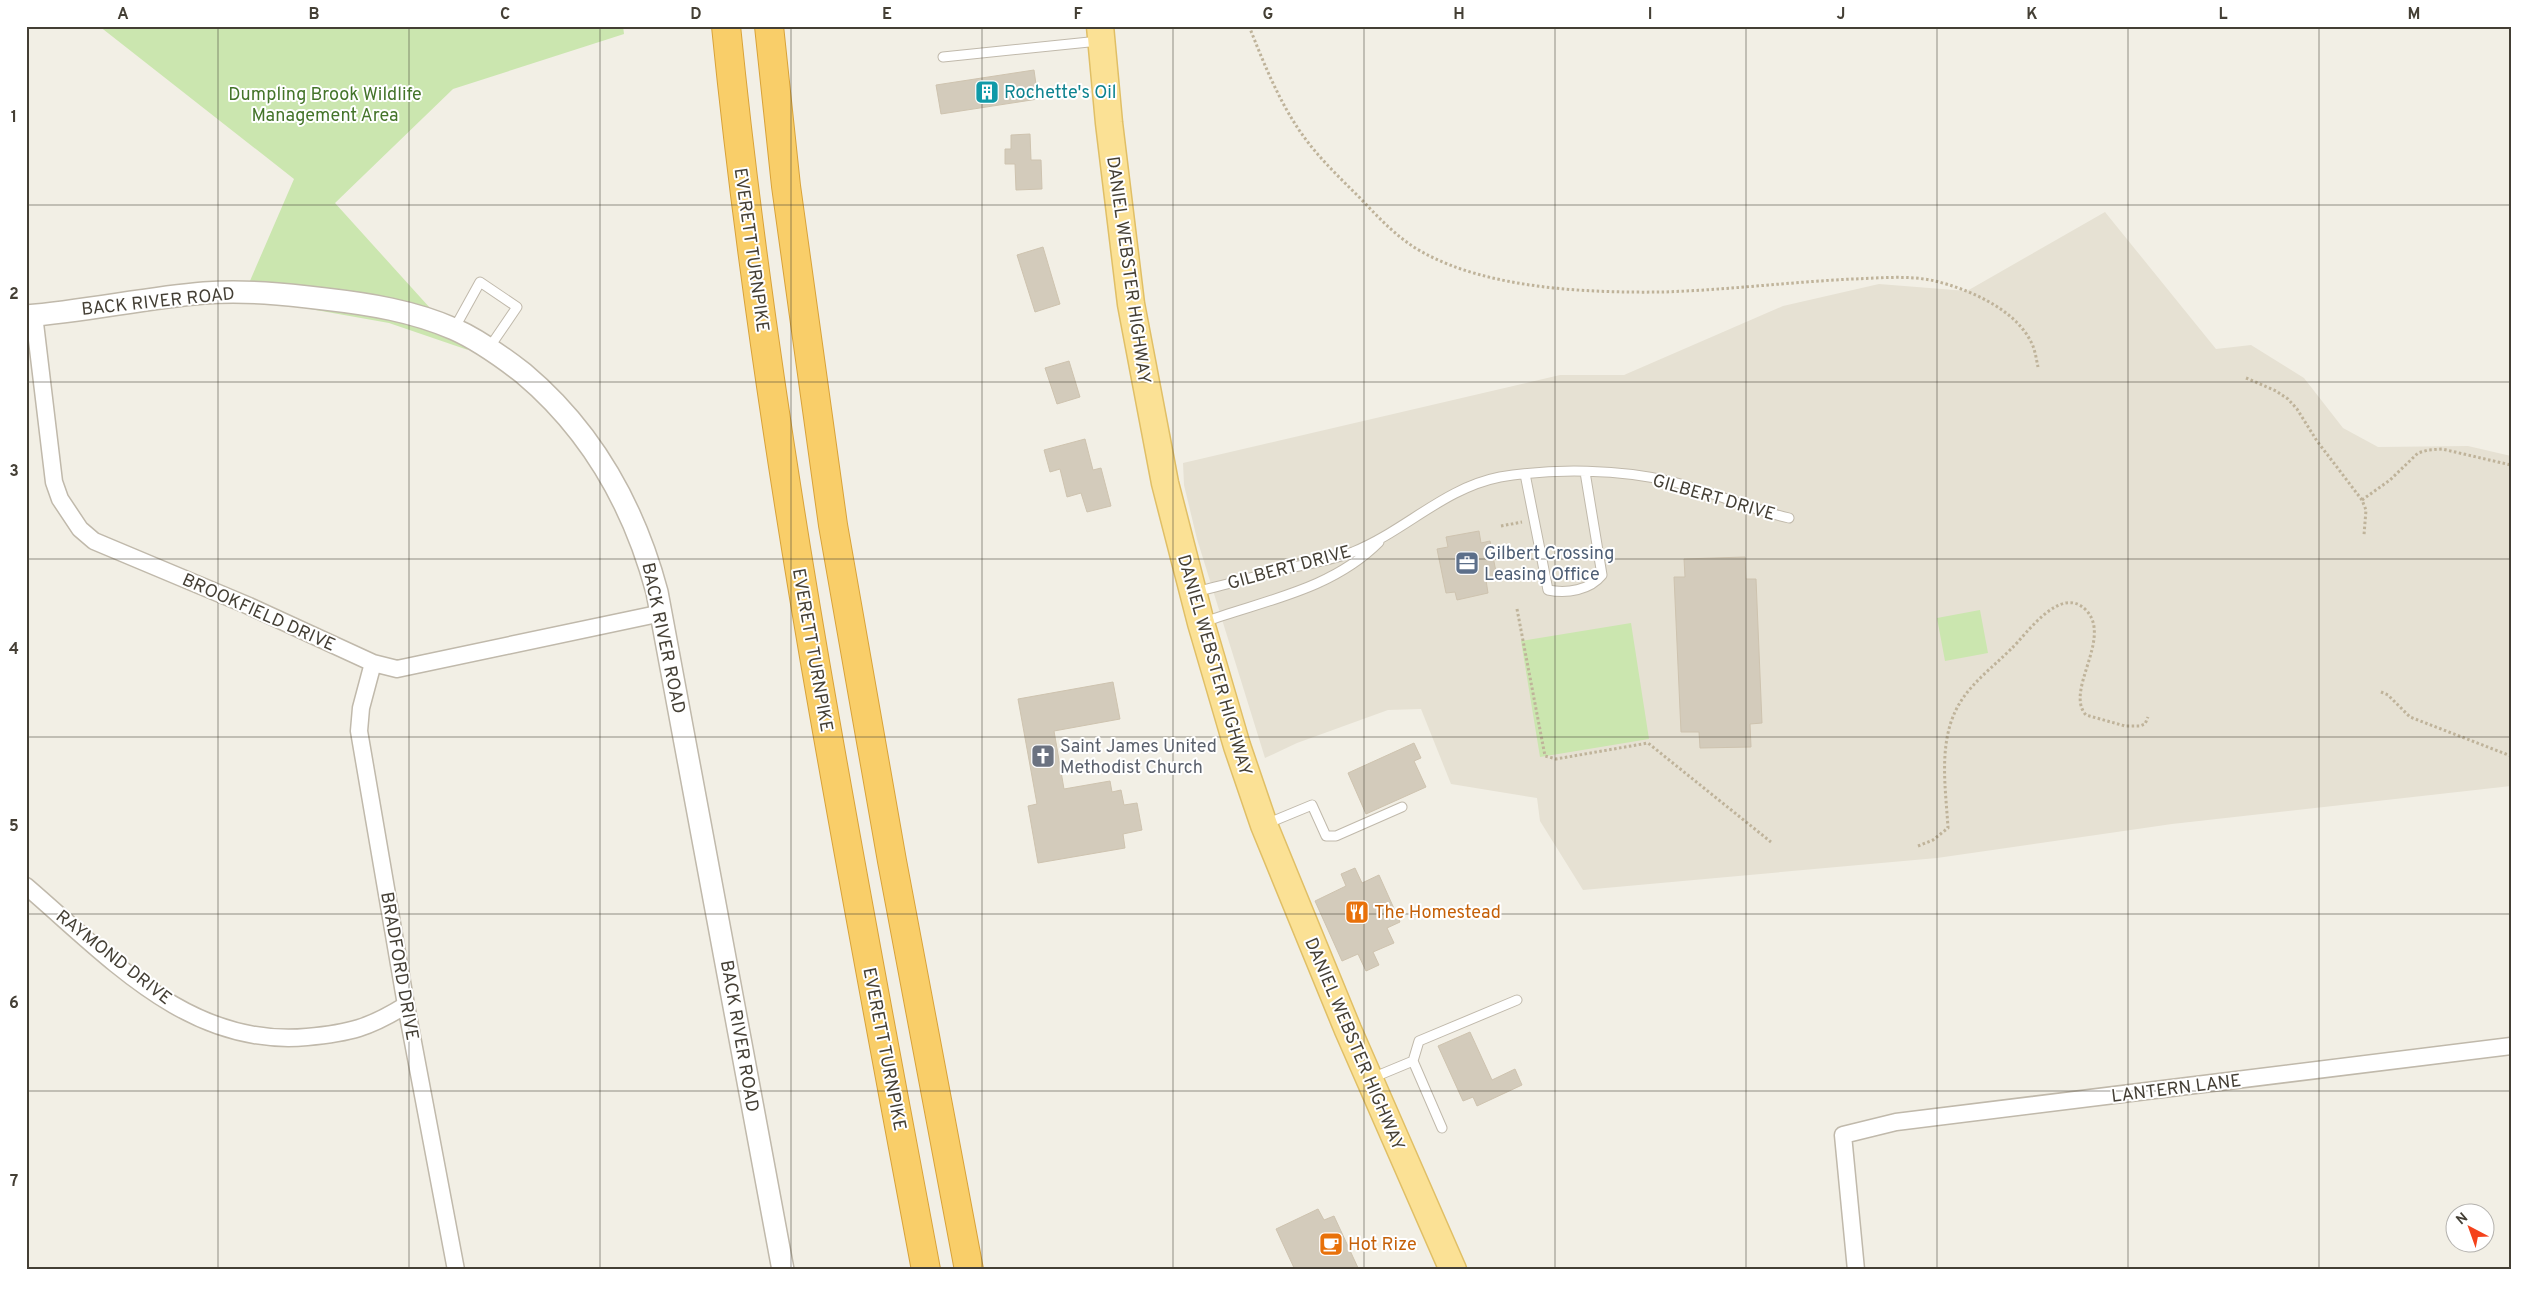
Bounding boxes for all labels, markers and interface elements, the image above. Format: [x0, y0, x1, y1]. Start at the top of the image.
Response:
text: A [117, 5, 129, 25]
text: B [308, 5, 320, 25]
text: C [500, 5, 510, 25]
text: D [690, 5, 702, 25]
text: E [882, 5, 892, 25]
text: F [1073, 5, 1083, 25]
text: G [1263, 5, 1273, 25]
text: H [1453, 5, 1465, 25]
text: I [1648, 5, 1652, 25]
text: J [1837, 5, 1845, 25]
text: K [2026, 5, 2038, 25]
text: L [2218, 5, 2228, 25]
text: M [2408, 5, 2420, 25]
building icon: Rochette's Oil [974, 79, 1000, 105]
place label: Rochette's Oil [1004, 82, 1117, 105]
park label: Dumpling Brook Wildlife Management Area [228, 84, 422, 128]
text: 1 [11, 108, 17, 128]
street label: DANIEL WEBSTER HIGHWAY [1100, 155, 1155, 385]
street label: EVERETT TURNPIKE [728, 167, 773, 334]
street label: BACK RIVER ROAD [80, 283, 236, 322]
text: 2 [9, 285, 19, 305]
text: 3 [9, 462, 19, 482]
street label: GILBERT DRIVE [1649, 470, 1778, 527]
street label: GILBERT DRIVE [1225, 541, 1354, 596]
place label: Gilbert Crossing Leasing Office [1484, 543, 1614, 587]
office icon: Gilbert Crossing Leasing Office [1454, 550, 1480, 576]
street label: DANIEL WEBSTER HIGHWAY [1171, 552, 1256, 779]
street label: BACK RIVER ROAD [635, 561, 690, 716]
street label: EVERETT TURNPIKE [786, 567, 837, 734]
street label: BROOKFIELD DRIVE [178, 569, 339, 658]
text: 4 [9, 640, 19, 660]
place label: Saint James United Methodist Church [1060, 736, 1217, 780]
church icon: Saint James United Methodist Church [1030, 743, 1056, 769]
text: 5 [9, 817, 19, 837]
street label: BRADFORD DRIVE [374, 890, 423, 1042]
restaurant icon: The Homestead [1344, 899, 1370, 925]
place label: The Homestead [1374, 902, 1501, 925]
street label: RAYMOND DRIVE [50, 906, 176, 1011]
street label: DANIEL WEBSTER HIGHWAY [1298, 935, 1409, 1155]
street label: BACK RIVER ROAD [714, 958, 763, 1114]
street label: EVERETT TURNPIKE [856, 966, 911, 1133]
text: 6 [9, 994, 19, 1014]
street label: LANTERN LANE [2110, 1070, 2242, 1109]
text: 7 [10, 1172, 18, 1192]
north arrow [2444, 1204, 2494, 1254]
text: N [2453, 1210, 2472, 1229]
cafe icon: Hot Rize [1318, 1231, 1344, 1257]
place label: Hot Rize [1348, 1234, 1417, 1257]

